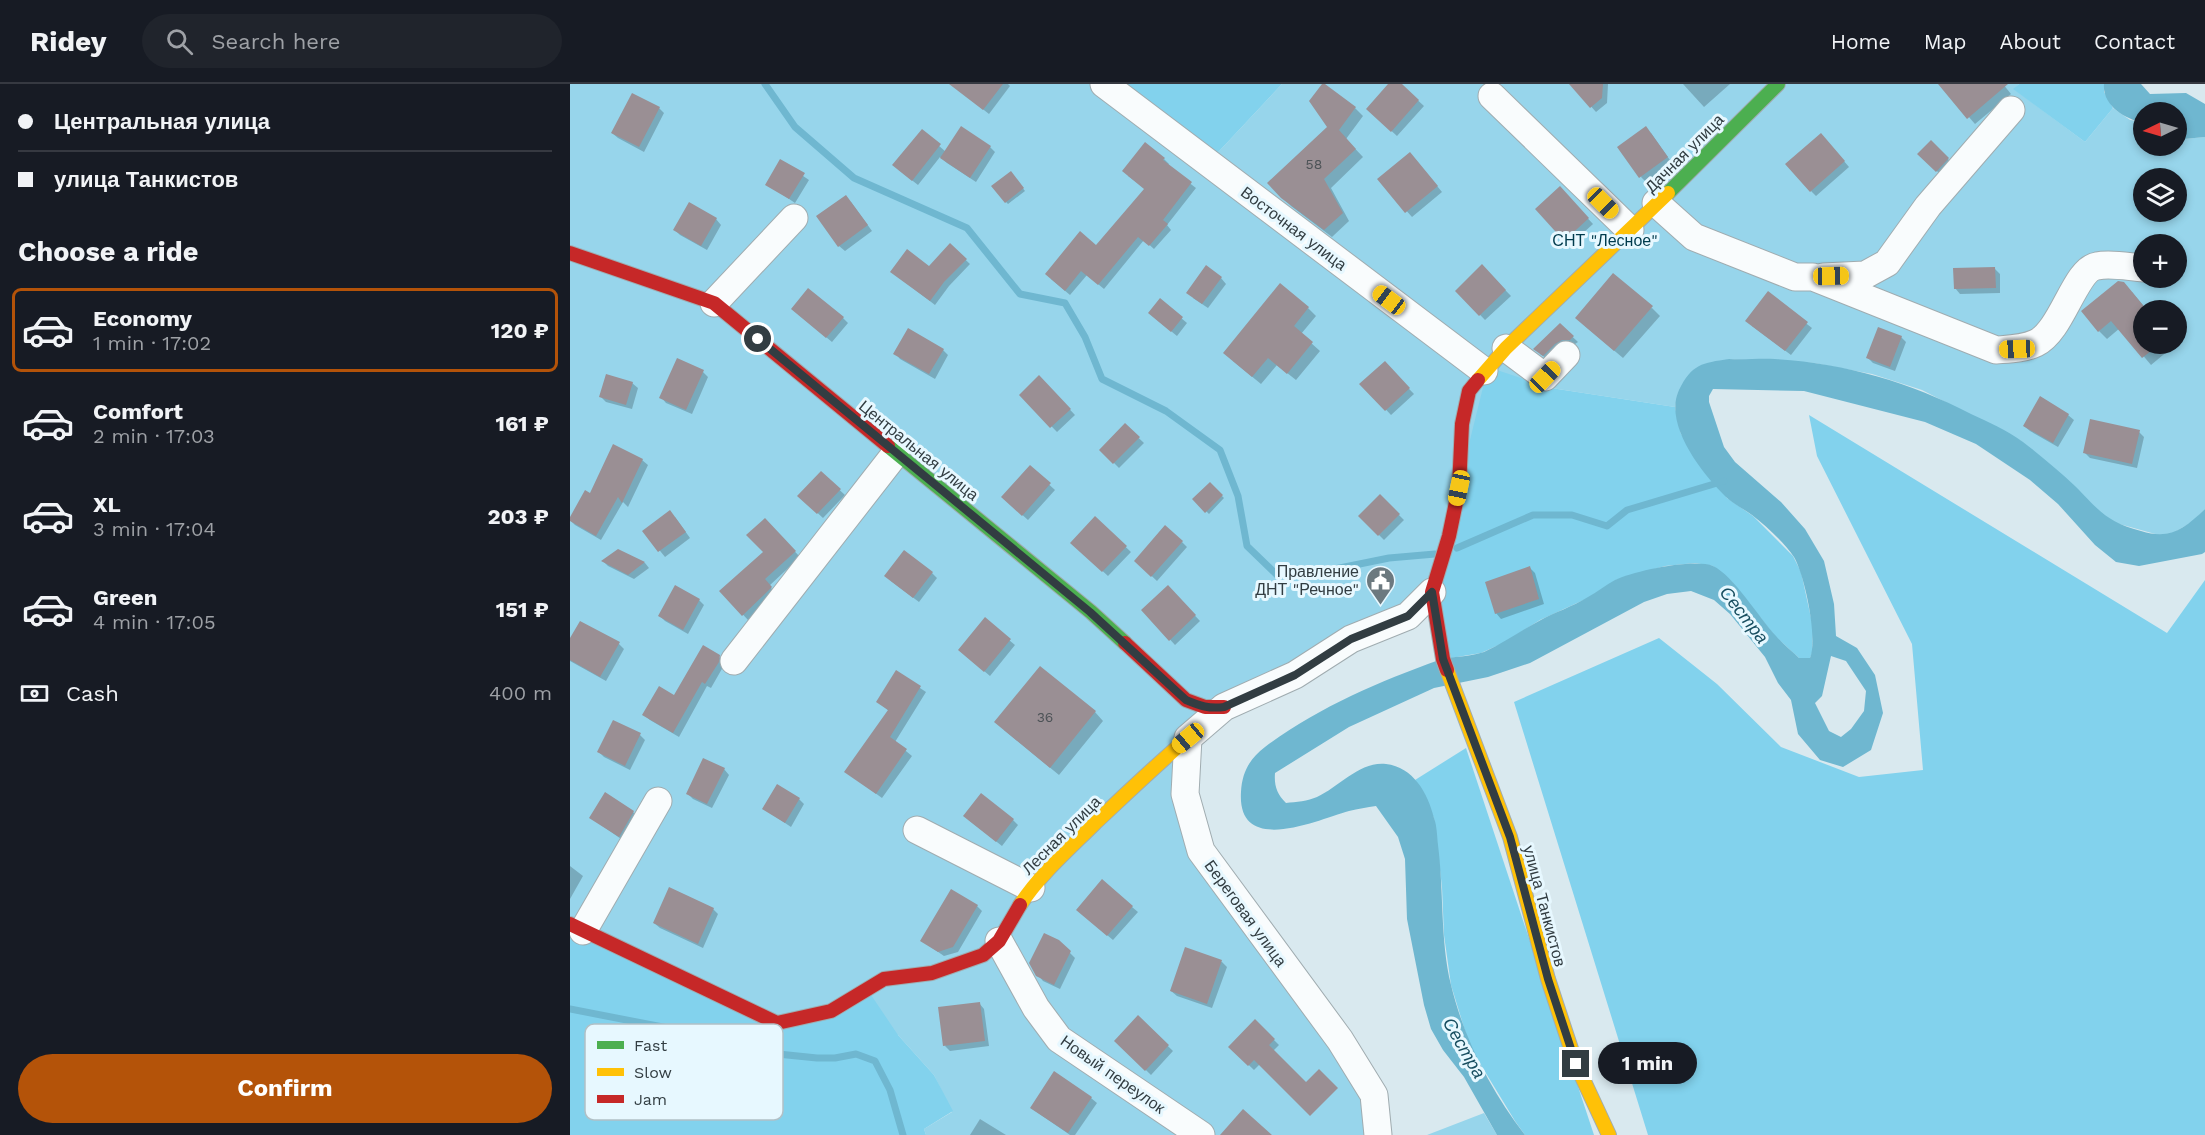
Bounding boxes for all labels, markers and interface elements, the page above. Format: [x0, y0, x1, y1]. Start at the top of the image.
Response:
search box [142, 14, 562, 68]
text: Ridey [30, 25, 106, 58]
icon: search [163, 25, 196, 58]
text: Search here [211, 29, 340, 54]
text: Home [1831, 29, 1891, 54]
text: Map [1924, 29, 1967, 54]
text: About [2000, 29, 2061, 54]
text: Contact [2094, 29, 2175, 54]
north arrow [2133, 102, 2187, 156]
map controls [2133, 102, 2187, 354]
text: Центральная улица [54, 109, 270, 134]
street label: Дачная улица [1641, 110, 1728, 197]
house number: 58 [1306, 156, 1322, 172]
text: улица Танкистов [54, 167, 238, 192]
button: layers [2133, 168, 2187, 222]
street label: Восточная улица [1237, 182, 1350, 274]
car [1584, 184, 1622, 222]
park label: СНТ "Лесное" [1552, 231, 1658, 250]
button: + [2133, 234, 2187, 288]
text: Choose a ride [18, 236, 198, 268]
car [1813, 267, 1849, 285]
car [1369, 282, 1409, 318]
button: − [2133, 300, 2187, 354]
icon: car [21, 303, 75, 357]
text: Economy [93, 306, 192, 331]
text: 120 ₽ [491, 318, 549, 343]
route start [744, 325, 771, 352]
text: 1 min · 17:02 [93, 331, 211, 355]
car [1999, 339, 2035, 359]
car [1526, 358, 1564, 396]
icon: car [21, 396, 75, 450]
street label: Центральная улица [855, 396, 982, 504]
text: Comfort [93, 399, 183, 424]
text: 161 ₽ [495, 411, 549, 436]
text: 2 min · 17:03 [93, 424, 215, 448]
car [1446, 469, 1472, 507]
icon: car [21, 489, 75, 543]
text: XL [93, 492, 121, 517]
text: 203 ₽ [487, 504, 549, 529]
text: 3 min · 17:04 [93, 517, 216, 541]
place label: Правление ДНТ "Речное" [1255, 562, 1359, 599]
public building icon: Правление ДНТ "Речное" [1364, 564, 1396, 606]
icon: car [21, 582, 75, 636]
water label: Сестра [1716, 582, 1773, 647]
text: Green [93, 585, 157, 610]
text: 151 ₽ [496, 597, 549, 622]
text: 4 min · 17:05 [93, 610, 216, 634]
icon: cash [18, 677, 51, 710]
text: Cash [66, 681, 119, 706]
text: 400 m [489, 681, 552, 705]
house number: 36 [1037, 709, 1053, 725]
car [1168, 720, 1208, 756]
street label: Лесная улица [1018, 792, 1105, 879]
street label: улица Танкистов [1519, 843, 1570, 969]
street label: Береговая улица [1201, 856, 1291, 970]
water label: Сестра [1439, 1014, 1490, 1082]
legend [585, 1024, 783, 1120]
street label: Новый переулок [1057, 1031, 1169, 1118]
text: Fast [634, 1036, 667, 1055]
callout: 1 min [1597, 1043, 1696, 1085]
route end [1562, 1050, 1589, 1077]
text: 1 min [1622, 1051, 1673, 1075]
button: Confirm [18, 1054, 552, 1123]
text: Slow [634, 1063, 672, 1082]
text: Jam [634, 1090, 667, 1109]

